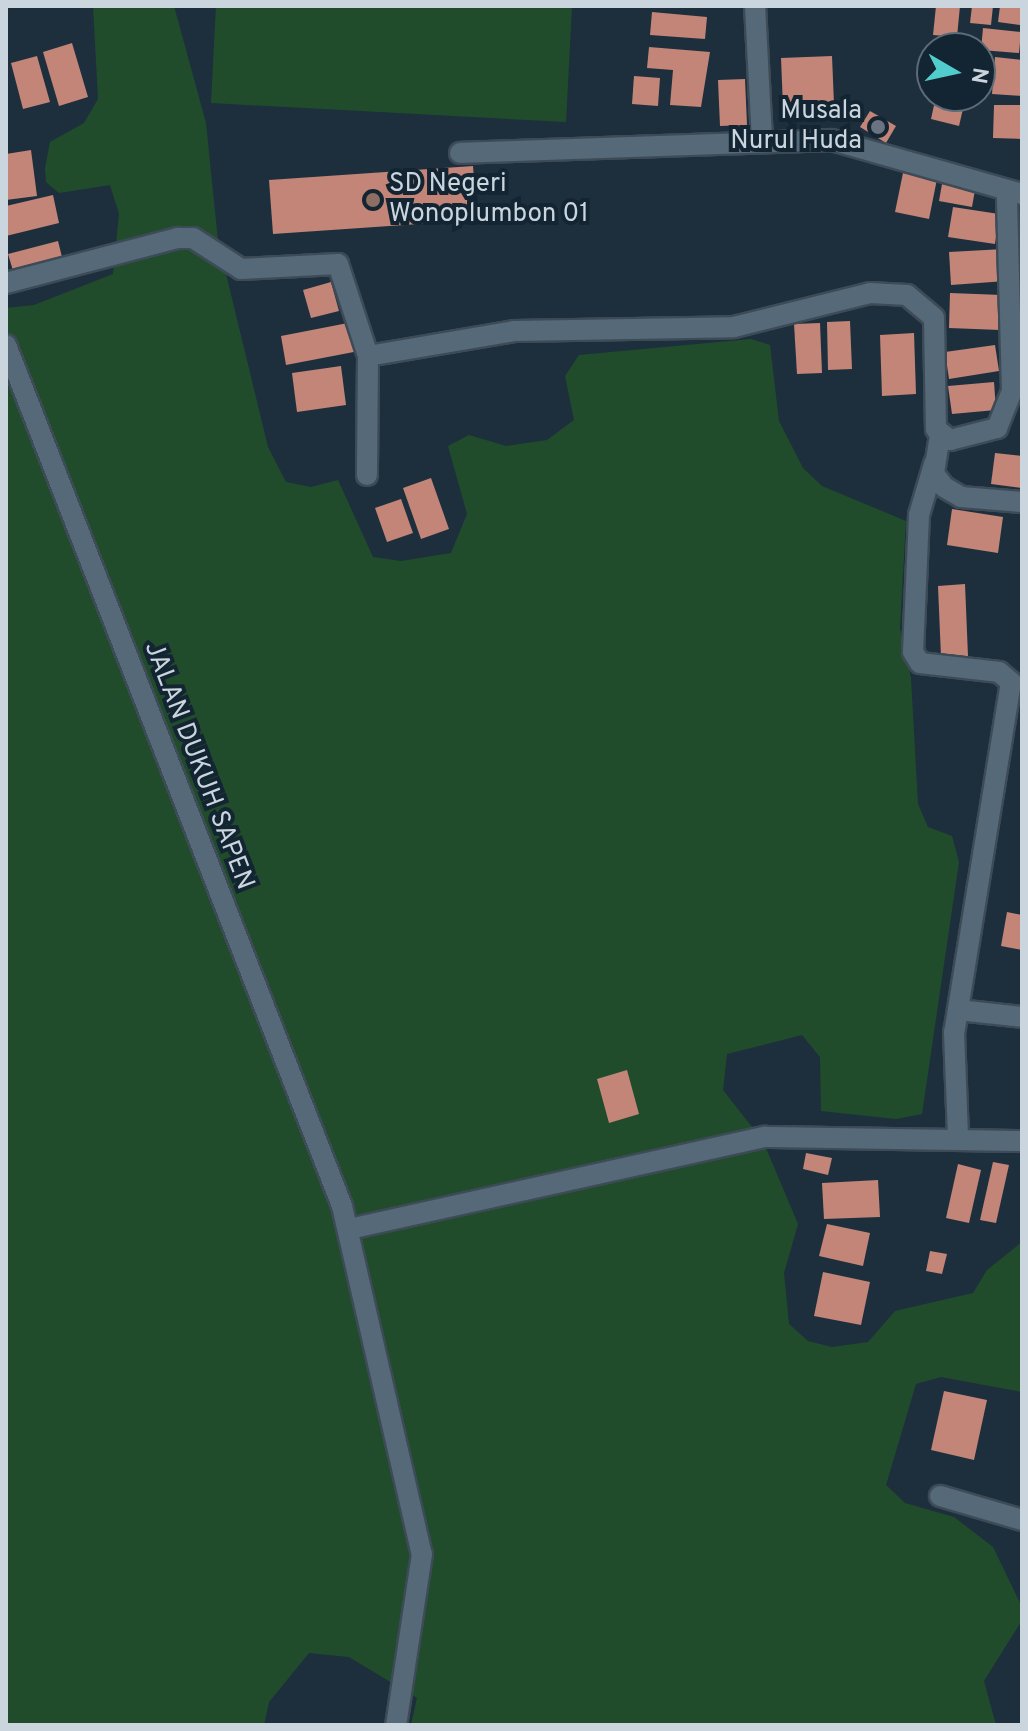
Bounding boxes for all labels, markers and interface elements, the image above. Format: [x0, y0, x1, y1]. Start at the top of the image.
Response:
north arrow [916, 32, 996, 112]
text: N [964, 66, 993, 85]
place label: Musala Nurul Huda [730, 96, 862, 158]
marker: Musala Nurul Huda [869, 118, 887, 136]
place label: SD Negeri Wonoplumbon 01 [389, 169, 589, 230]
marker: SD Negeri Wonoplumbon 01 [364, 191, 382, 209]
street label: JALAN DUKUH SAPEN [136, 637, 260, 895]

